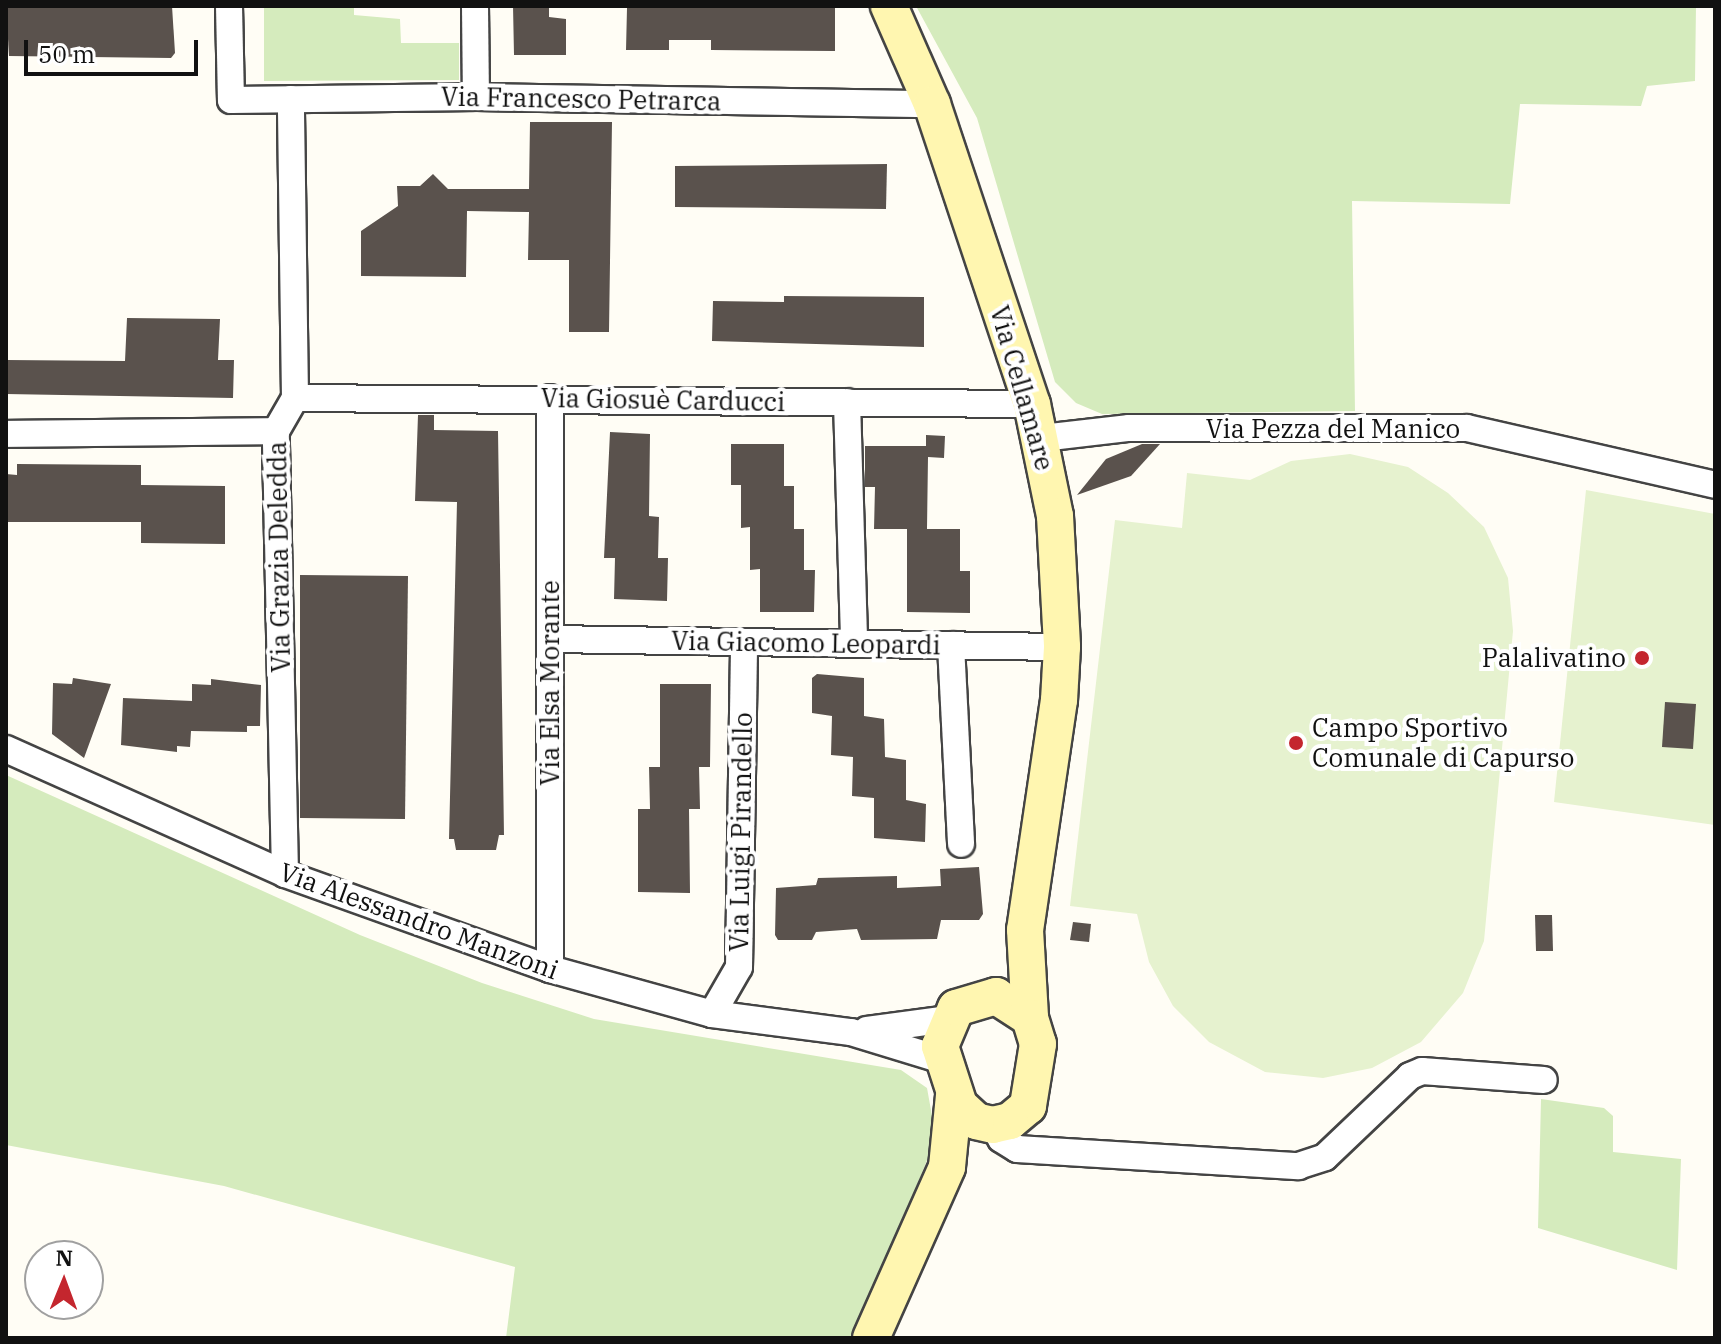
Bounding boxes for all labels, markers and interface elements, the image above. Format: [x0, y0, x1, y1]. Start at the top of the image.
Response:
scale bar [28, 24, 202, 74]
text: 50 m [38, 38, 95, 70]
street label: Via Francesco Petrarca [441, 81, 721, 117]
street label: Via Cellamare [984, 302, 1060, 474]
street label: Via Giosuè Carducci [540, 382, 786, 418]
street label: Via Pezza del Manico [1206, 413, 1460, 445]
street label: Via Grazia Deledda [261, 441, 297, 673]
street label: Via Elsa Morante [534, 580, 566, 786]
street label: Via Giacomo Leopardi [671, 625, 941, 661]
place label: Palalivatino [1482, 642, 1626, 674]
marker: Palalivatino [1633, 649, 1651, 667]
street label: Via Luigi Pirandello [723, 712, 759, 952]
place label: Campo Sportivo Comunale di Capurso [1312, 712, 1574, 774]
marker: Campo Sportivo Comunale di Capurso [1287, 734, 1305, 752]
street label: Via Alessandro Manzoni [275, 856, 563, 986]
north arrow [24, 1240, 104, 1320]
text: N [55, 1243, 73, 1272]

